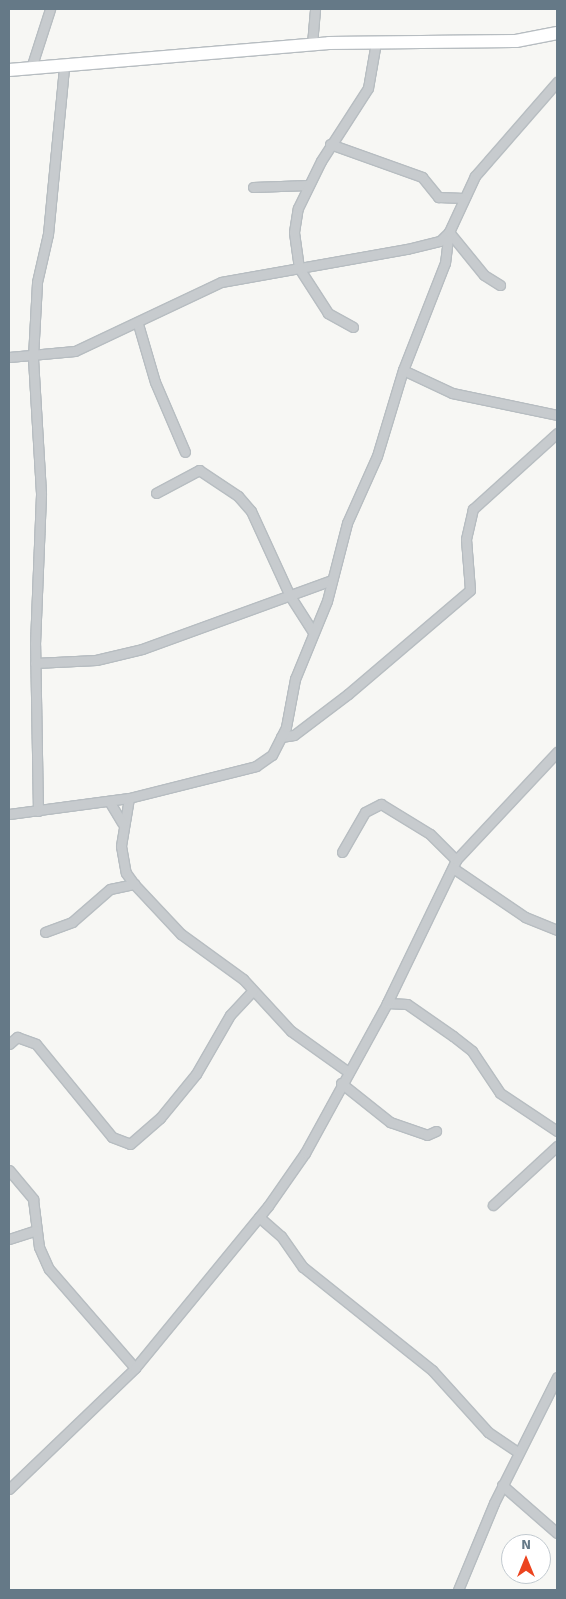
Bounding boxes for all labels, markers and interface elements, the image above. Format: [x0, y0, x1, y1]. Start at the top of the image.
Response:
north arrow [501, 1534, 551, 1584]
text: N [521, 1536, 531, 1553]

